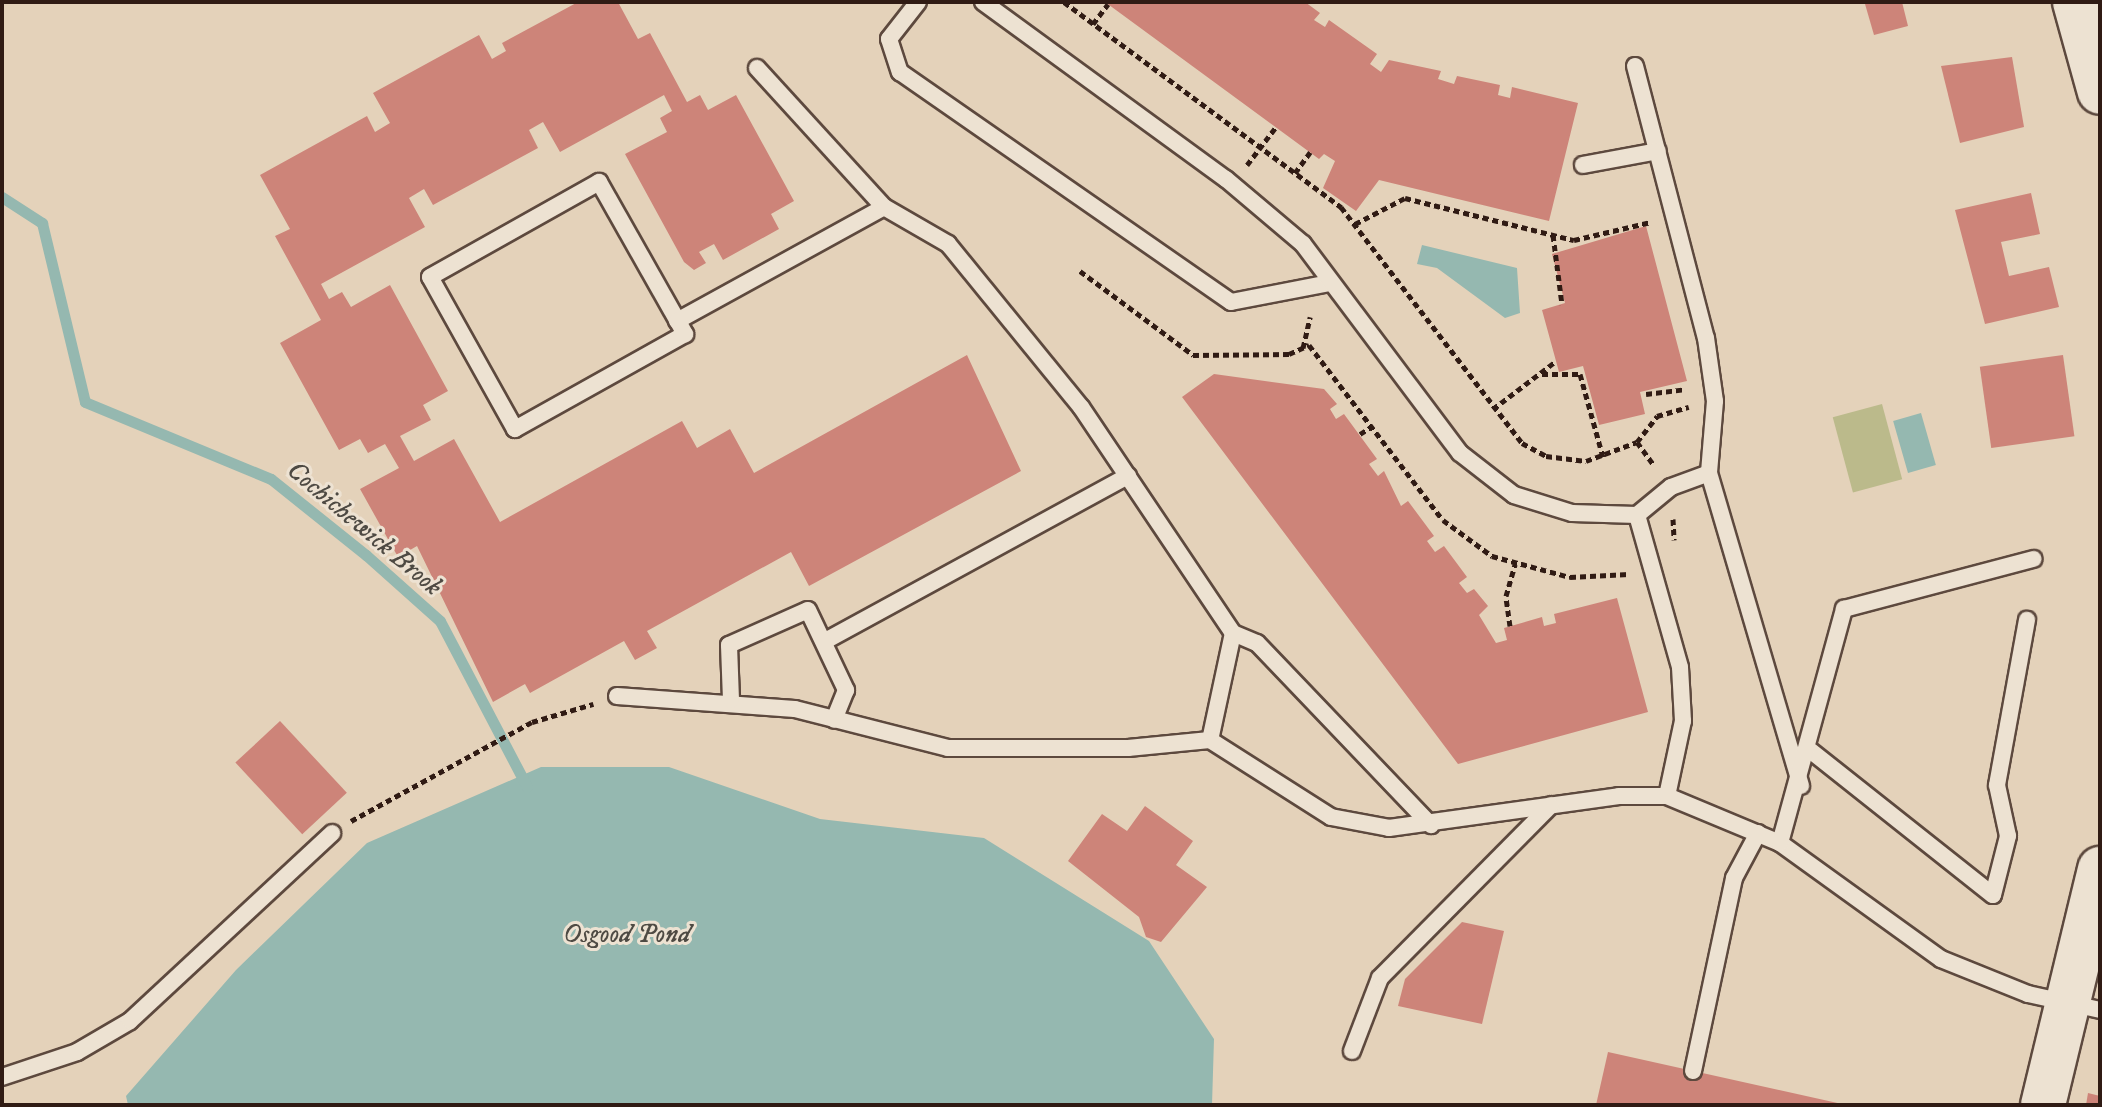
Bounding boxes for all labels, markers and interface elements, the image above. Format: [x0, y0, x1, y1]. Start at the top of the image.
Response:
water label: Cochichewick Brook [280, 455, 448, 603]
water label: Osgood Pond [563, 919, 691, 951]

